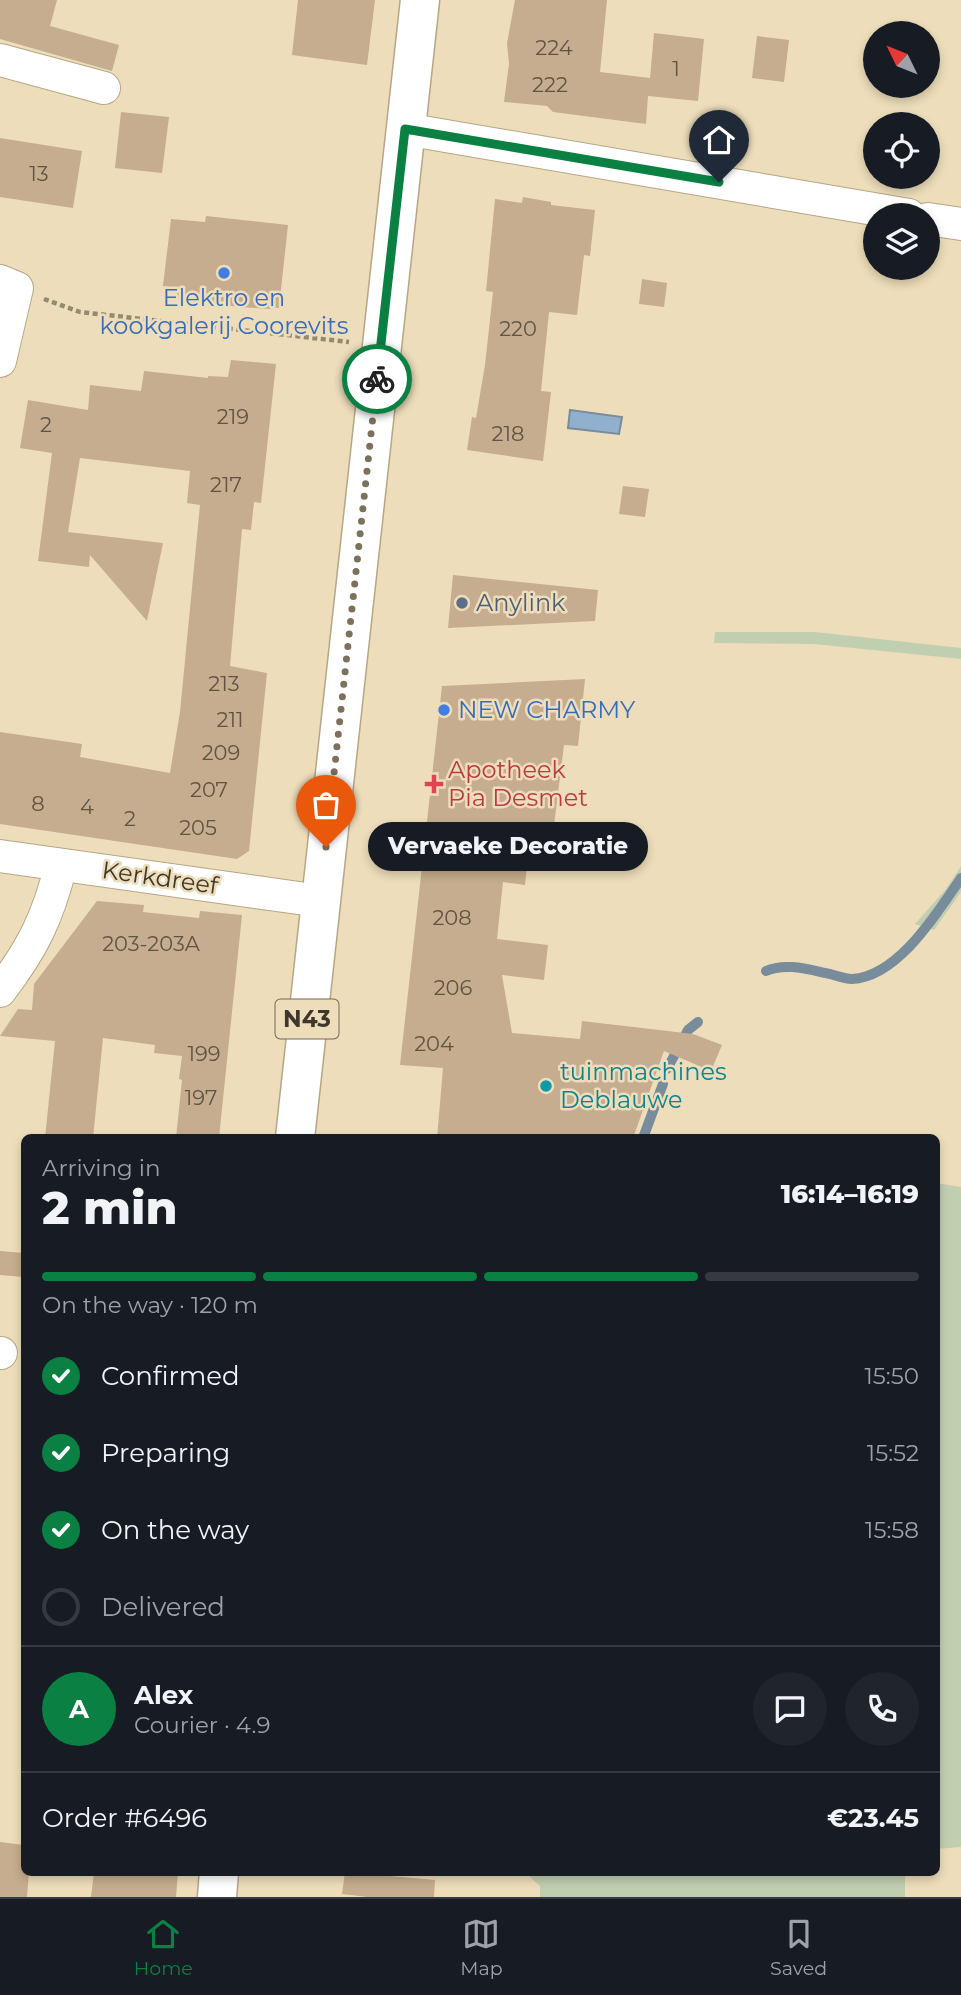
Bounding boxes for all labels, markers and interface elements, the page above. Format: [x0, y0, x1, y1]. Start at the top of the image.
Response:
north arrow [863, 21, 940, 98]
map controls [863, 21, 940, 280]
house number: 224 [535, 35, 573, 60]
house number: 1 [672, 56, 680, 81]
house number: 222 [532, 72, 568, 97]
pin [689, 110, 749, 182]
button: locate [863, 112, 940, 189]
icon: home [700, 121, 738, 159]
house number: 13 [29, 161, 49, 186]
button: layers [863, 203, 940, 280]
marker: Elektro en kookgalerij Coorevits [216, 265, 232, 281]
place label: Elektro en kookgalerij Coorevits [100, 283, 348, 340]
house number: 220 [499, 316, 537, 341]
courier [342, 344, 412, 414]
icon: bike [358, 360, 396, 398]
house number: 219 [217, 404, 249, 429]
house number: 2 [40, 412, 52, 437]
house number: 218 [492, 421, 524, 446]
house number: 217 [210, 472, 242, 497]
place label: Anylink [476, 588, 566, 617]
marker: Anylink [454, 595, 470, 611]
house number: 213 [208, 671, 240, 696]
place label: NEW CHARMY [458, 695, 636, 724]
marker: NEW CHARMY [436, 702, 452, 718]
house number: 211 [216, 707, 244, 732]
house number: 209 [202, 740, 240, 765]
place label: Apotheek Pia Desmet [448, 755, 588, 812]
pin [296, 775, 356, 847]
marker: Apotheek Pia Desmet [426, 776, 442, 792]
house number: 207 [190, 777, 228, 802]
icon: bag [307, 786, 345, 824]
house number: 8 [31, 791, 45, 816]
house number: 4 [80, 794, 94, 819]
house number: 2 [124, 806, 136, 831]
house number: 205 [179, 815, 217, 840]
callout: Vervaeke Decoratie [368, 822, 648, 872]
text: Vervaeke Decoratie [388, 832, 628, 860]
street label: Kerkdreef [100, 855, 221, 900]
house number: 208 [432, 905, 472, 930]
house number: 203-203A [102, 931, 201, 956]
house number: 206 [434, 975, 472, 1000]
road number: N43 [276, 1000, 338, 1038]
house number: 204 [414, 1031, 454, 1056]
house number: 199 [187, 1041, 221, 1066]
place label: tuinmachines Deblauwe [560, 1057, 727, 1114]
marker: tuinmachines Deblauwe [538, 1078, 554, 1094]
house number: 197 [185, 1085, 217, 1110]
text: Arriving in [42, 1154, 161, 1182]
text: 16:14–16:19 [781, 1178, 919, 1210]
text: 2 min [42, 1179, 177, 1236]
text: On the way · 120 m [42, 1291, 258, 1319]
icon: check [42, 1357, 80, 1395]
text: Confirmed [101, 1360, 240, 1392]
text: 15:50 [865, 1362, 919, 1390]
icon: check [42, 1434, 80, 1472]
text: Preparing [101, 1437, 230, 1469]
text: 15:52 [867, 1439, 919, 1467]
icon: check [42, 1511, 80, 1549]
text: On the way [101, 1514, 249, 1546]
text: 15:58 [865, 1516, 919, 1544]
text: Delivered [101, 1591, 225, 1623]
button: chat [753, 1672, 827, 1746]
button: phone [845, 1672, 919, 1746]
text: Alex [134, 1679, 193, 1711]
text: A [69, 1693, 89, 1725]
text: Courier · 4.9 [134, 1711, 270, 1739]
text: Order #6496 [42, 1802, 207, 1834]
text: €23.45 [827, 1802, 919, 1834]
tab: Home [134, 1915, 193, 1980]
tab: Map [460, 1915, 503, 1980]
tab: Saved [770, 1915, 827, 1980]

